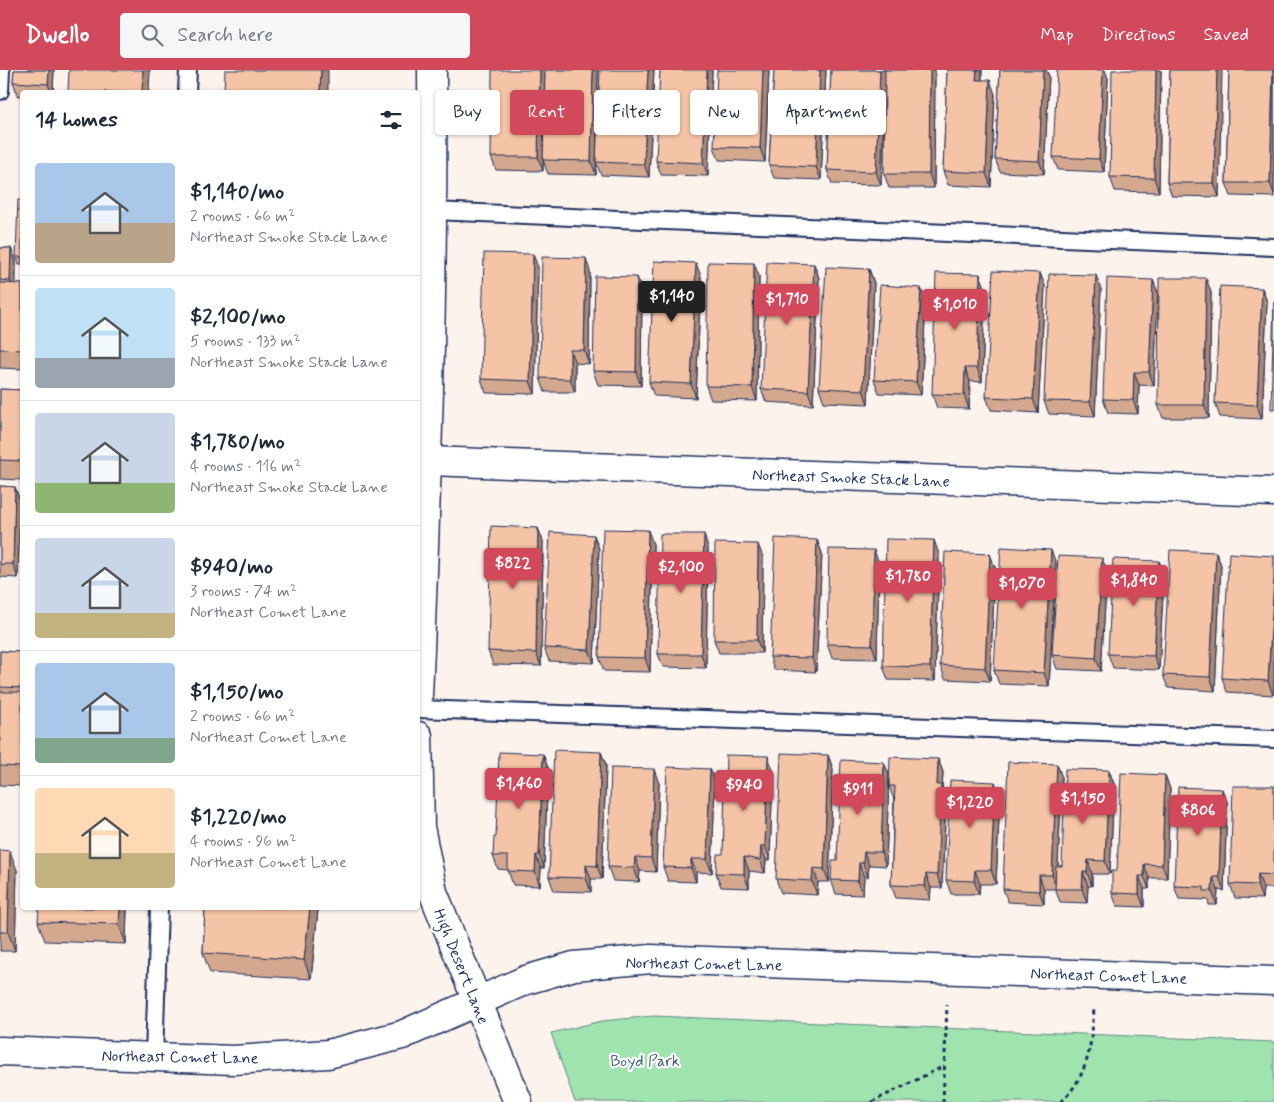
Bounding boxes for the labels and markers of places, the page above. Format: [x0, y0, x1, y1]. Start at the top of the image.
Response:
pin: $1,140 [631, 280, 713, 323]
pin: $1,710 [746, 284, 828, 326]
pin: $1,010 [914, 288, 996, 331]
pin: $822 [483, 548, 543, 590]
pin: $2,100 [640, 552, 722, 594]
pin: $1,780 [867, 560, 949, 603]
pin: $1,840 [1093, 564, 1175, 607]
pin: $1,070 [981, 568, 1063, 610]
pin: $1,460 [478, 768, 560, 810]
pin: $940 [714, 770, 774, 812]
pin: $911 [828, 774, 888, 816]
pin: $1,150 [1042, 782, 1124, 825]
pin: $1,220 [929, 786, 1011, 829]
pin: $806 [1168, 794, 1228, 837]

